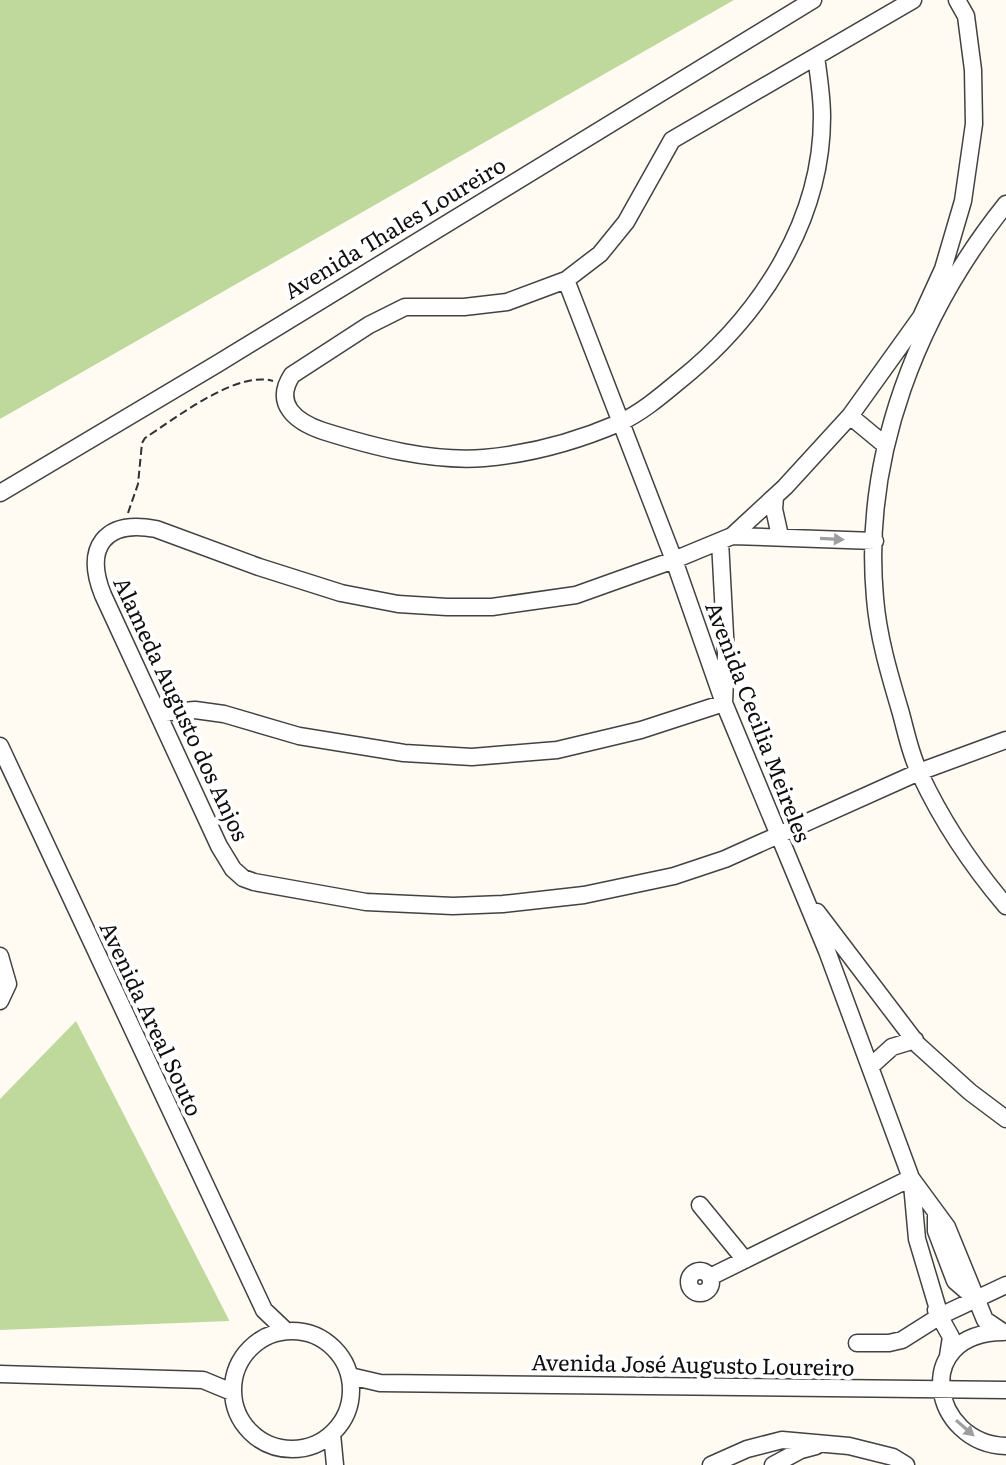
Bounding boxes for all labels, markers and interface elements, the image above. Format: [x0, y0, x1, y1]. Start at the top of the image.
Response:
street label: Avenida Thales Loureiro [277, 147, 512, 306]
one-way arrow [820, 533, 845, 546]
street label: Alameda Augusto dos Anjos [107, 571, 258, 846]
street label: Avenida Cecilia Meireles [698, 596, 821, 847]
street label: Avenida Areal Souto [93, 916, 212, 1121]
street label: Avenida José Augusto Loureiro [531, 1344, 855, 1383]
one-way arrow [955, 1419, 975, 1436]

